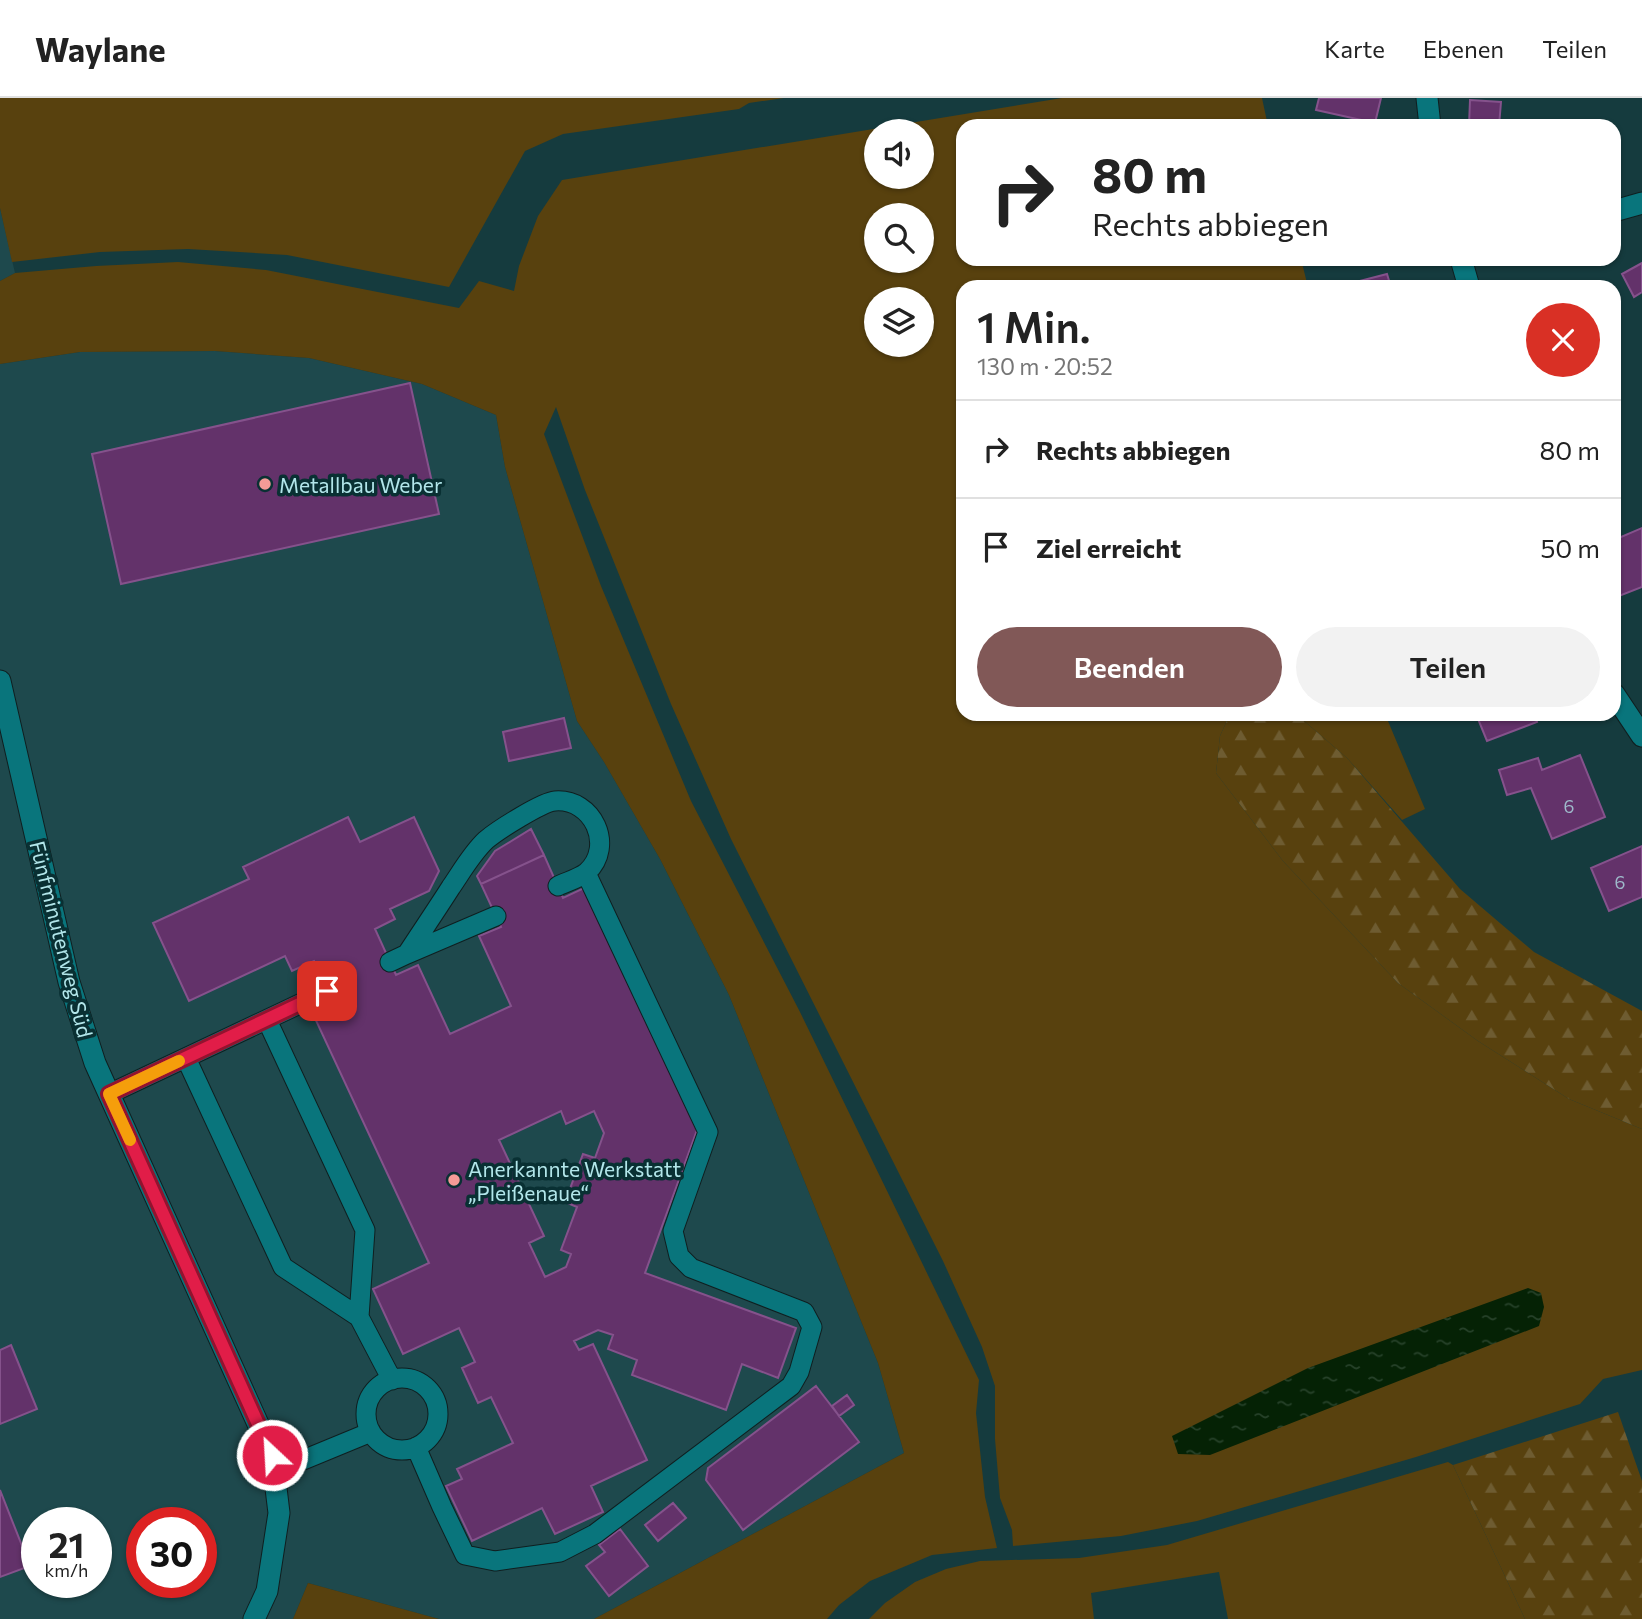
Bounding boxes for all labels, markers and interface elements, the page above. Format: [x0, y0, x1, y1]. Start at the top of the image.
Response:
text: Waylane [35, 28, 166, 69]
text: Karte [1324, 34, 1385, 63]
text: Ebenen [1423, 34, 1504, 63]
text: Teilen [1542, 34, 1607, 63]
map controls [864, 119, 934, 357]
button: sound [864, 119, 934, 189]
text: 80 m [1092, 143, 1207, 203]
icon: right [977, 147, 1068, 238]
button: search [864, 203, 934, 273]
text: Rechts abbiegen [1092, 203, 1329, 243]
button: layers [864, 287, 934, 357]
text: 1 Min. [977, 300, 1090, 352]
button: close [1526, 303, 1600, 377]
text: 130 m · 20:52 [977, 352, 1113, 380]
icon: right [977, 430, 1015, 468]
text: Rechts abbiegen [1036, 434, 1231, 465]
text: 80 m [1540, 434, 1600, 465]
place label: Metallbau Weber [279, 472, 442, 497]
marker: Metallbau Weber [257, 476, 273, 492]
icon: arrive [977, 528, 1015, 566]
text: Ziel erreicht [1036, 532, 1181, 563]
text: 50 m [1540, 532, 1600, 563]
button: Beenden [977, 627, 1282, 707]
button: Teilen [1296, 627, 1600, 707]
house number: 6 [1564, 795, 1574, 817]
street label: Fünfminutenweg Süd [25, 838, 99, 1040]
house number: 6 [1615, 871, 1625, 893]
pin [297, 961, 357, 1021]
icon: arrive [308, 972, 346, 1010]
place label: Anerkannte Werkstatt „Pleißenaue“ [468, 1156, 681, 1205]
marker: Anerkannte Werkstatt „Pleißenaue“ [446, 1172, 462, 1188]
position arrow [235, 1418, 309, 1492]
speed limit sign: 30 [126, 1507, 217, 1598]
text: 21 [49, 1522, 84, 1565]
text: km/h [45, 1559, 88, 1581]

